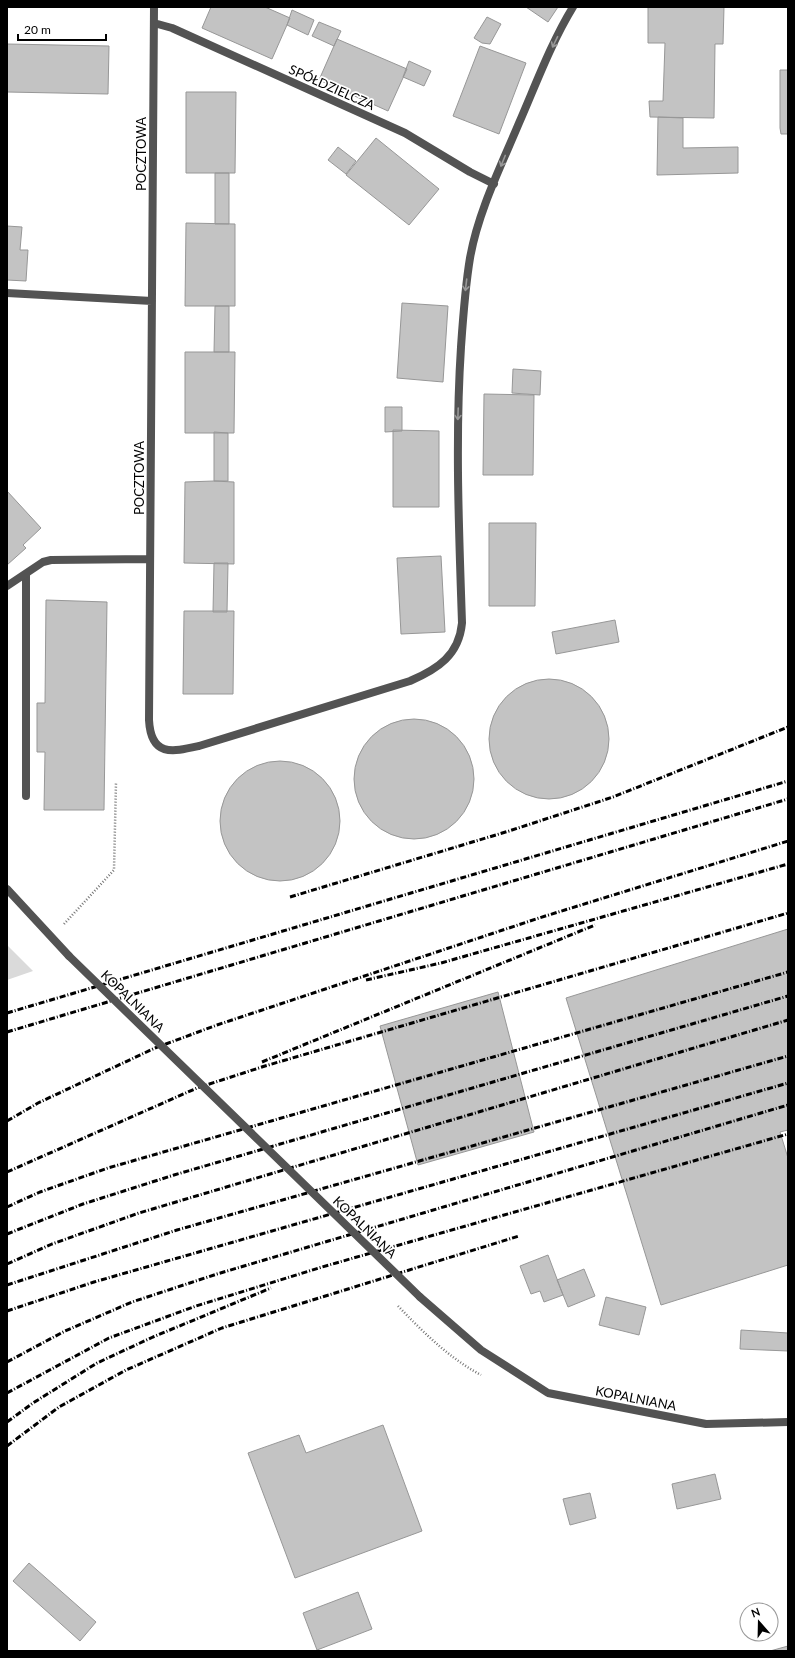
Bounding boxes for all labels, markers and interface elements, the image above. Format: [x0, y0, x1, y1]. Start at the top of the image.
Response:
scale bar [18, 16, 106, 42]
text: 20 m [24, 22, 51, 37]
one-way arrow [551, 35, 558, 47]
street label: SPÓŁDZIELCZA [287, 61, 378, 113]
street label: POCZTOWA [133, 117, 149, 191]
one-way arrow [499, 154, 507, 166]
one-way arrow [463, 278, 470, 291]
one-way arrow [454, 407, 461, 420]
street label: POCZTOWA [131, 441, 147, 515]
street label: KOPALNIANA [98, 967, 168, 1035]
street label: KOPALNIANA [330, 1193, 400, 1261]
street label: KOPALNIANA [594, 1382, 678, 1414]
north arrow [739, 1602, 779, 1642]
text: N [749, 1605, 762, 1620]

